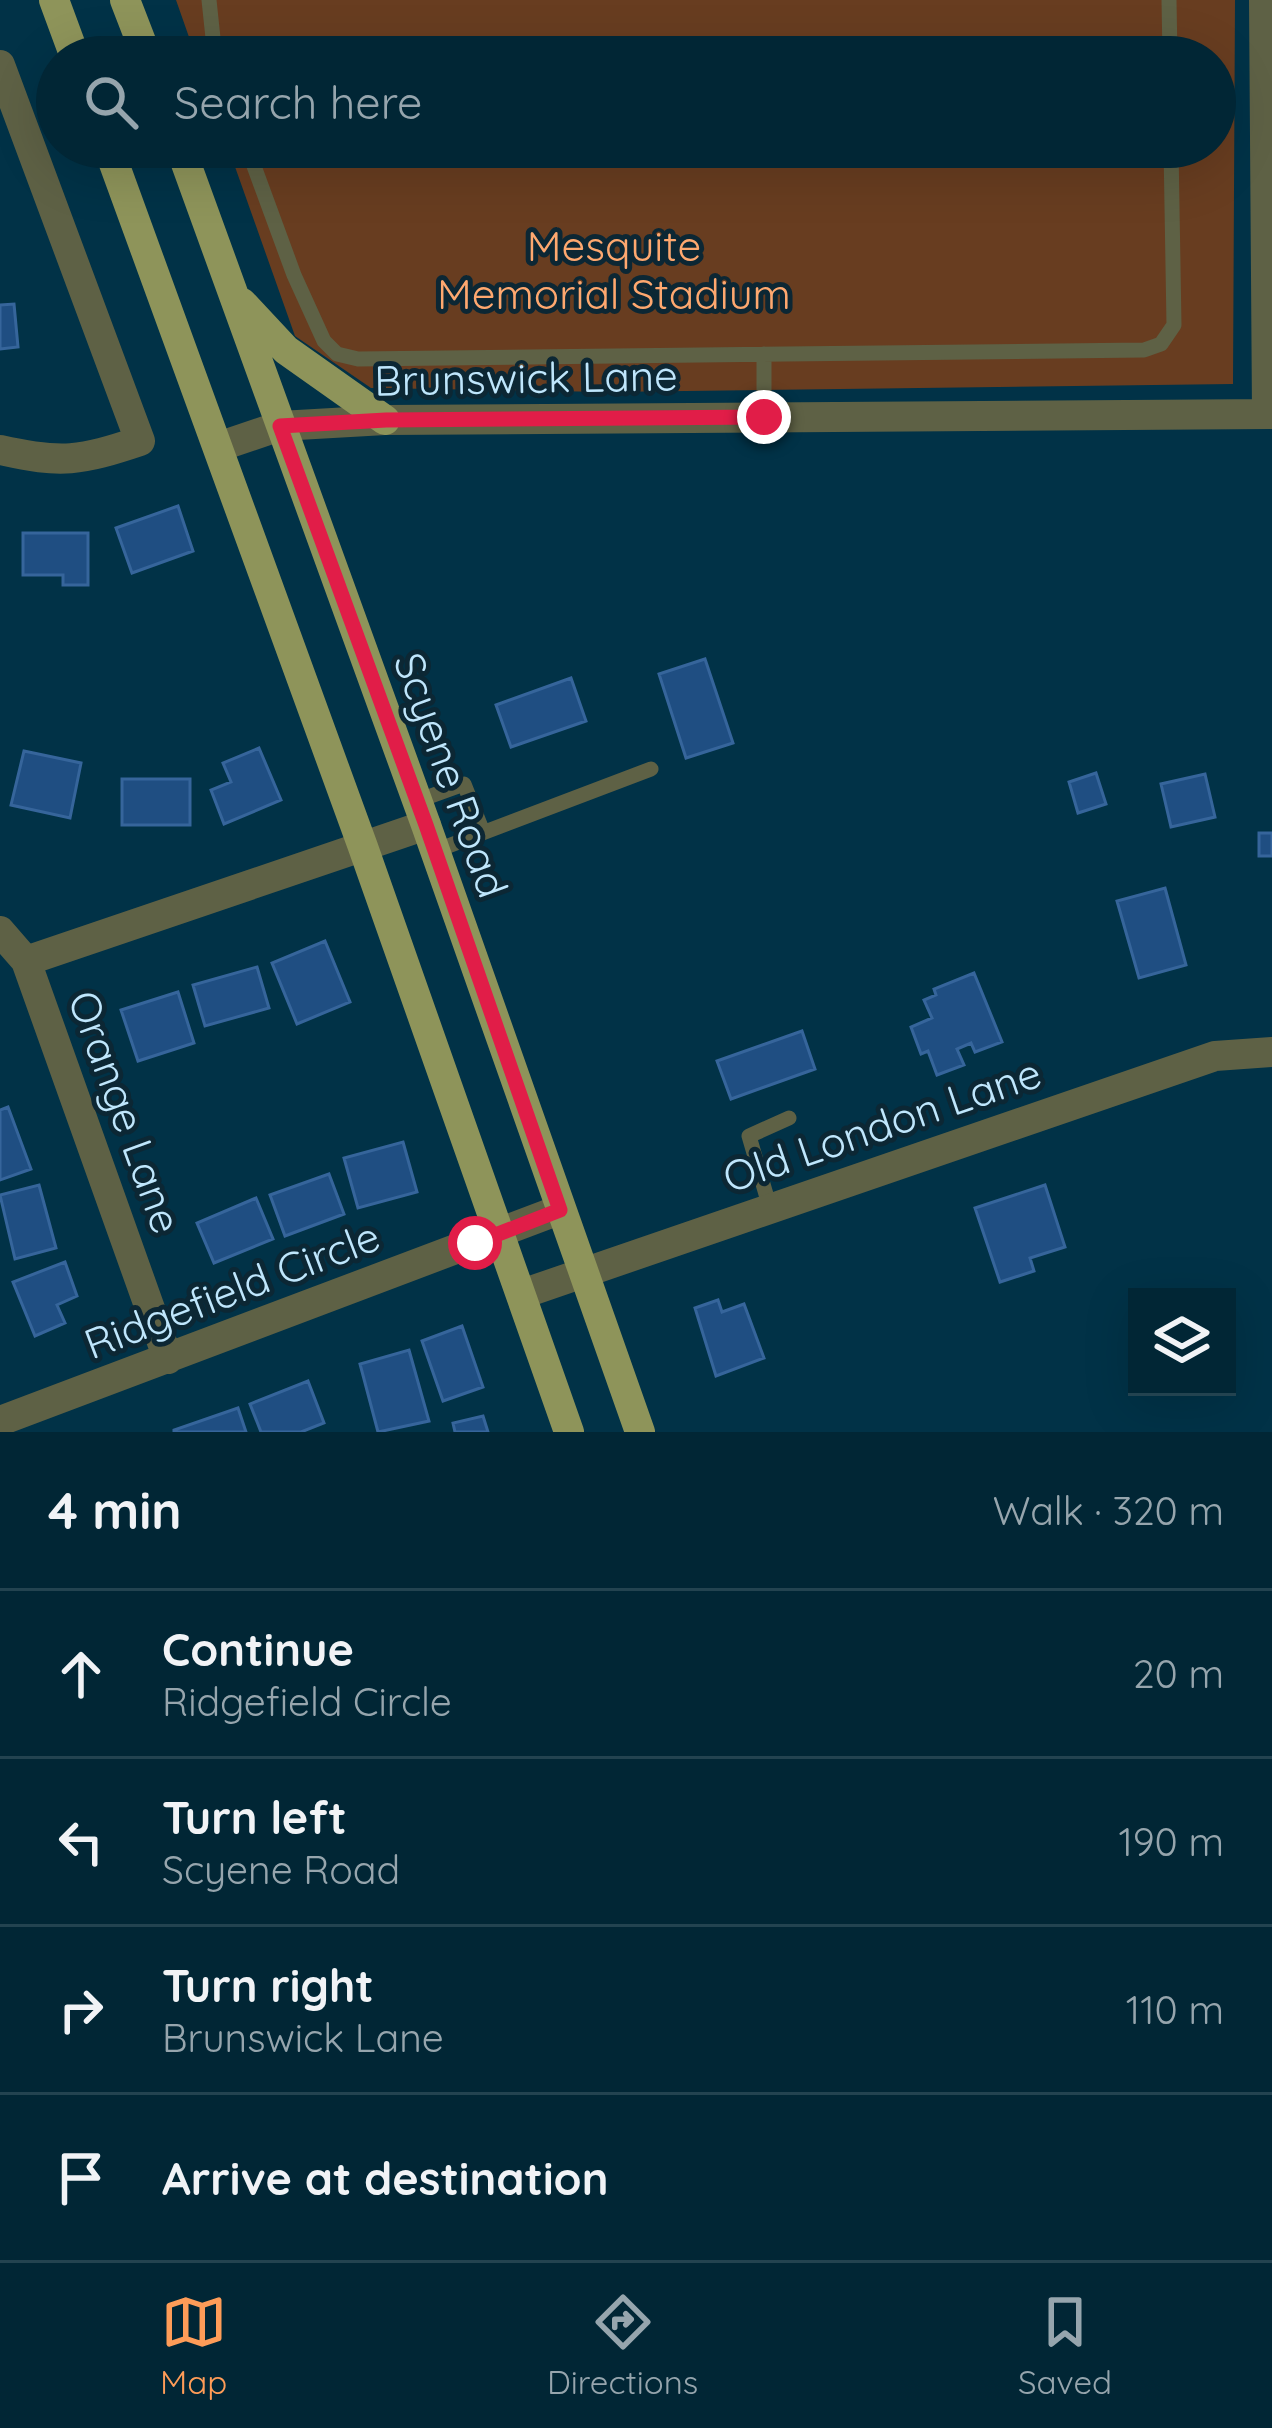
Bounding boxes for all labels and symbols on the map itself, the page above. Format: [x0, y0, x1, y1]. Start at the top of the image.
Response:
park label: Mesquite Memorial Stadium [437, 219, 791, 320]
street label: Brunswick Lane [374, 348, 678, 407]
route end [737, 390, 791, 444]
street label: Scyene Road [383, 645, 520, 904]
street label: Orange Lane [57, 983, 194, 1240]
street label: Old London Lane [716, 1045, 1048, 1204]
street label: Ridgefield Circle [77, 1209, 387, 1370]
route start [448, 1216, 502, 1270]

